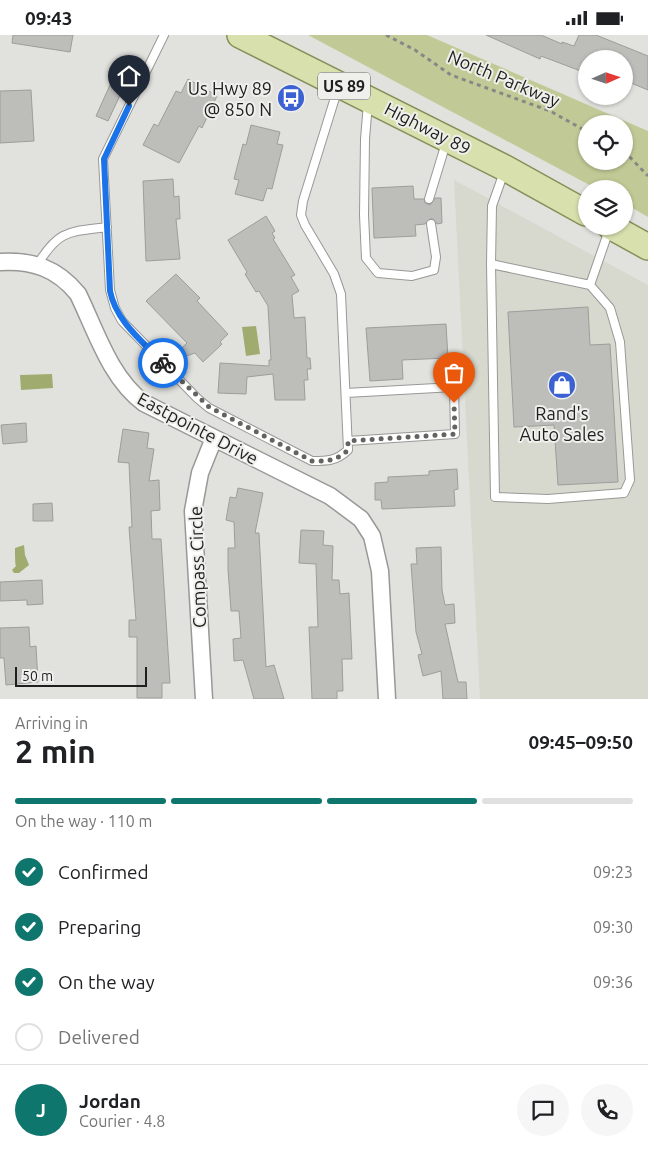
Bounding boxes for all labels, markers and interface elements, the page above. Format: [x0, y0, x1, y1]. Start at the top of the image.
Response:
text: 09:43 [25, 7, 73, 29]
street label: North Parkway [445, 45, 563, 111]
north arrow [578, 50, 632, 105]
map controls [578, 50, 633, 235]
pin [108, 55, 150, 106]
icon: home [115, 62, 143, 90]
road number: US 89 [318, 72, 370, 99]
place label: Us Hwy 89 @ 850 N [188, 78, 272, 119]
bus stop icon: Us Hwy 89 @ 850 N [276, 83, 306, 113]
street label: Highway 89 [382, 98, 474, 158]
button: locate [578, 115, 633, 170]
button: layers [578, 180, 633, 235]
courier [138, 338, 188, 388]
icon: bike [149, 349, 177, 377]
pin [433, 352, 475, 403]
icon: bag [440, 359, 468, 387]
shop icon: Rand's Auto Sales [547, 370, 577, 400]
street label: Eastpointe Drive [134, 388, 262, 468]
place label: Rand's Auto Sales [520, 403, 605, 444]
street label: Compass Circle [185, 506, 209, 628]
scale bar [15, 664, 148, 687]
text: 50 m [22, 668, 53, 684]
text: Arriving in [15, 714, 88, 732]
text: 09:45–09:50 [528, 731, 633, 753]
text: 2 min [15, 733, 96, 769]
text: On the way · 110 m [15, 812, 152, 830]
icon: check [15, 858, 43, 886]
text: Confirmed [58, 861, 149, 883]
text: 09:23 [593, 863, 633, 881]
icon: check [15, 913, 43, 941]
text: Preparing [58, 916, 142, 938]
text: 09:30 [593, 918, 633, 936]
icon: check [15, 968, 43, 996]
text: On the way [58, 971, 155, 993]
text: 09:36 [593, 973, 633, 991]
text: Delivered [58, 1026, 140, 1048]
button: chat [517, 1084, 569, 1136]
button: phone [581, 1084, 633, 1136]
text: Jordan [79, 1090, 141, 1112]
text: J [36, 1099, 46, 1121]
text: Courier · 4.8 [79, 1112, 165, 1130]

